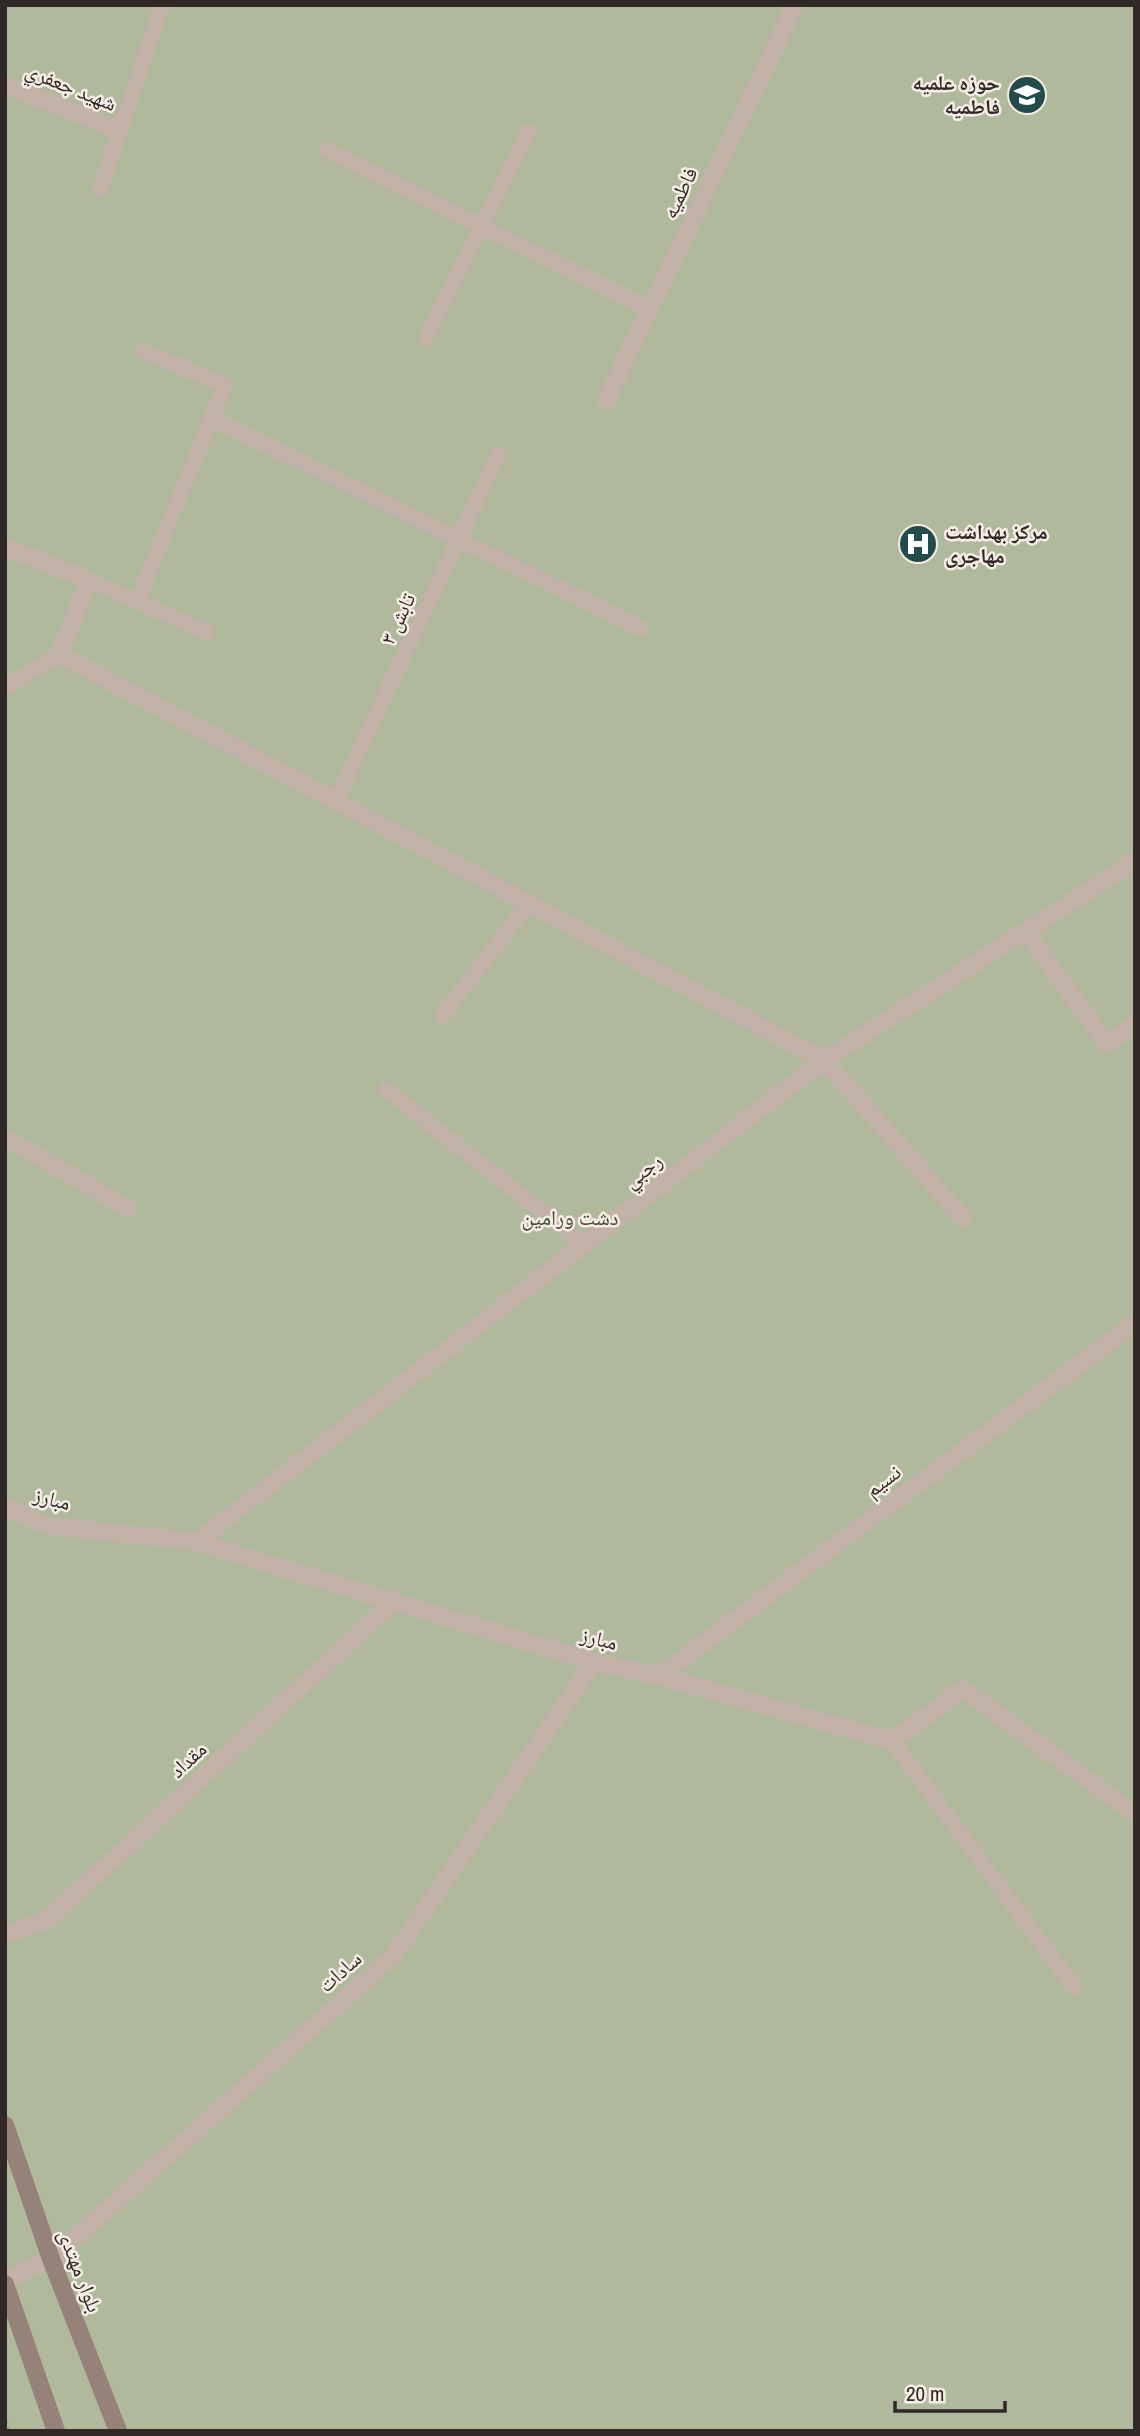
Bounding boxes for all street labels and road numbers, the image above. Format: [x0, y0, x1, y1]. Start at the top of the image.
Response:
street label: شهيد جعفري [20, 55, 121, 120]
street label: فاطميه [655, 162, 704, 223]
street label: تابش ۳ [373, 588, 422, 649]
street label: رجبي [617, 1146, 670, 1197]
street label: نسيم [859, 1457, 907, 1504]
street label: مبارز [29, 1479, 74, 1517]
street label: مبارز [577, 1620, 621, 1657]
street label: مقداد [163, 1735, 213, 1784]
street label: سادات [312, 1944, 368, 1999]
street label: بلوار مهتدی [51, 2225, 110, 2316]

